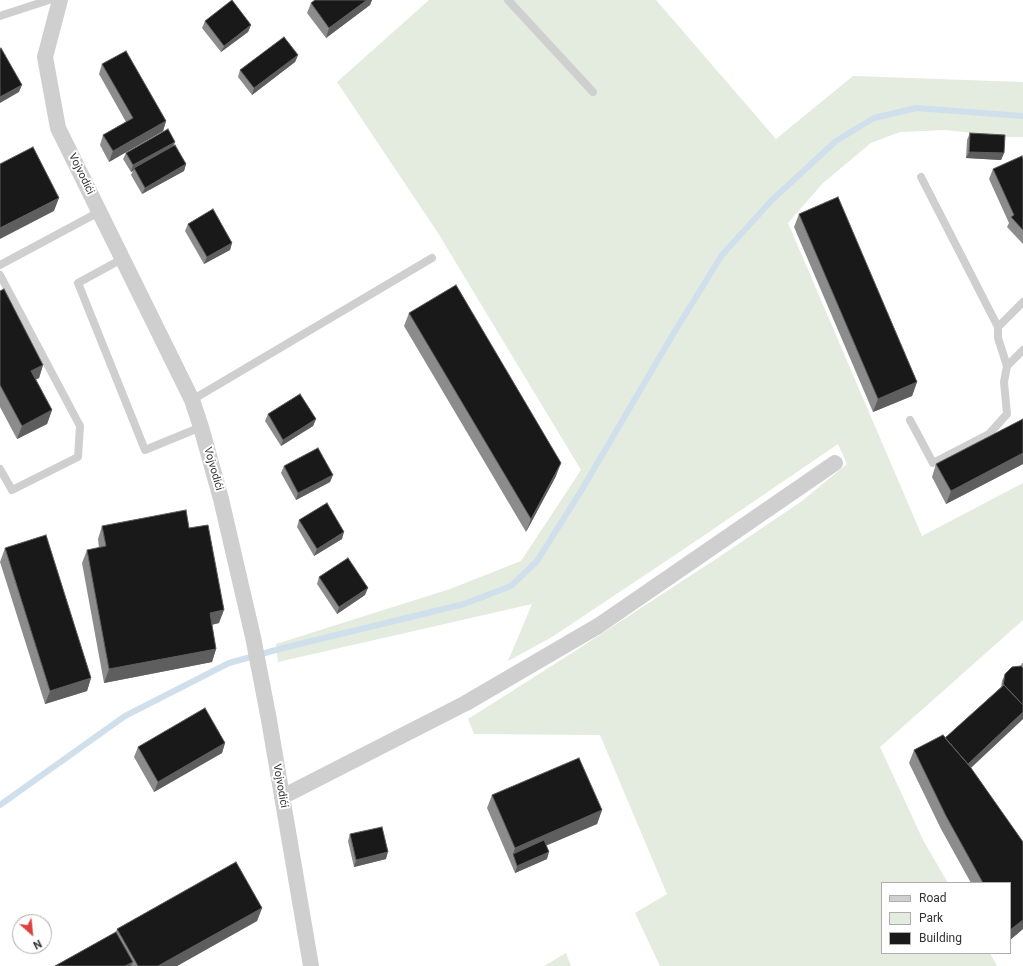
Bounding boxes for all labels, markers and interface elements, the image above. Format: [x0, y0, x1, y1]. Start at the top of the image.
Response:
street label: Vojvodići [65, 151, 97, 197]
street label: Vojvodići [201, 446, 225, 492]
street label: Vojvodići [270, 763, 290, 809]
legend [881, 882, 1011, 954]
text: Road [919, 891, 947, 905]
text: Park [919, 911, 943, 925]
north arrow [12, 914, 52, 954]
text: Building [919, 931, 962, 945]
text: N [31, 937, 44, 952]

